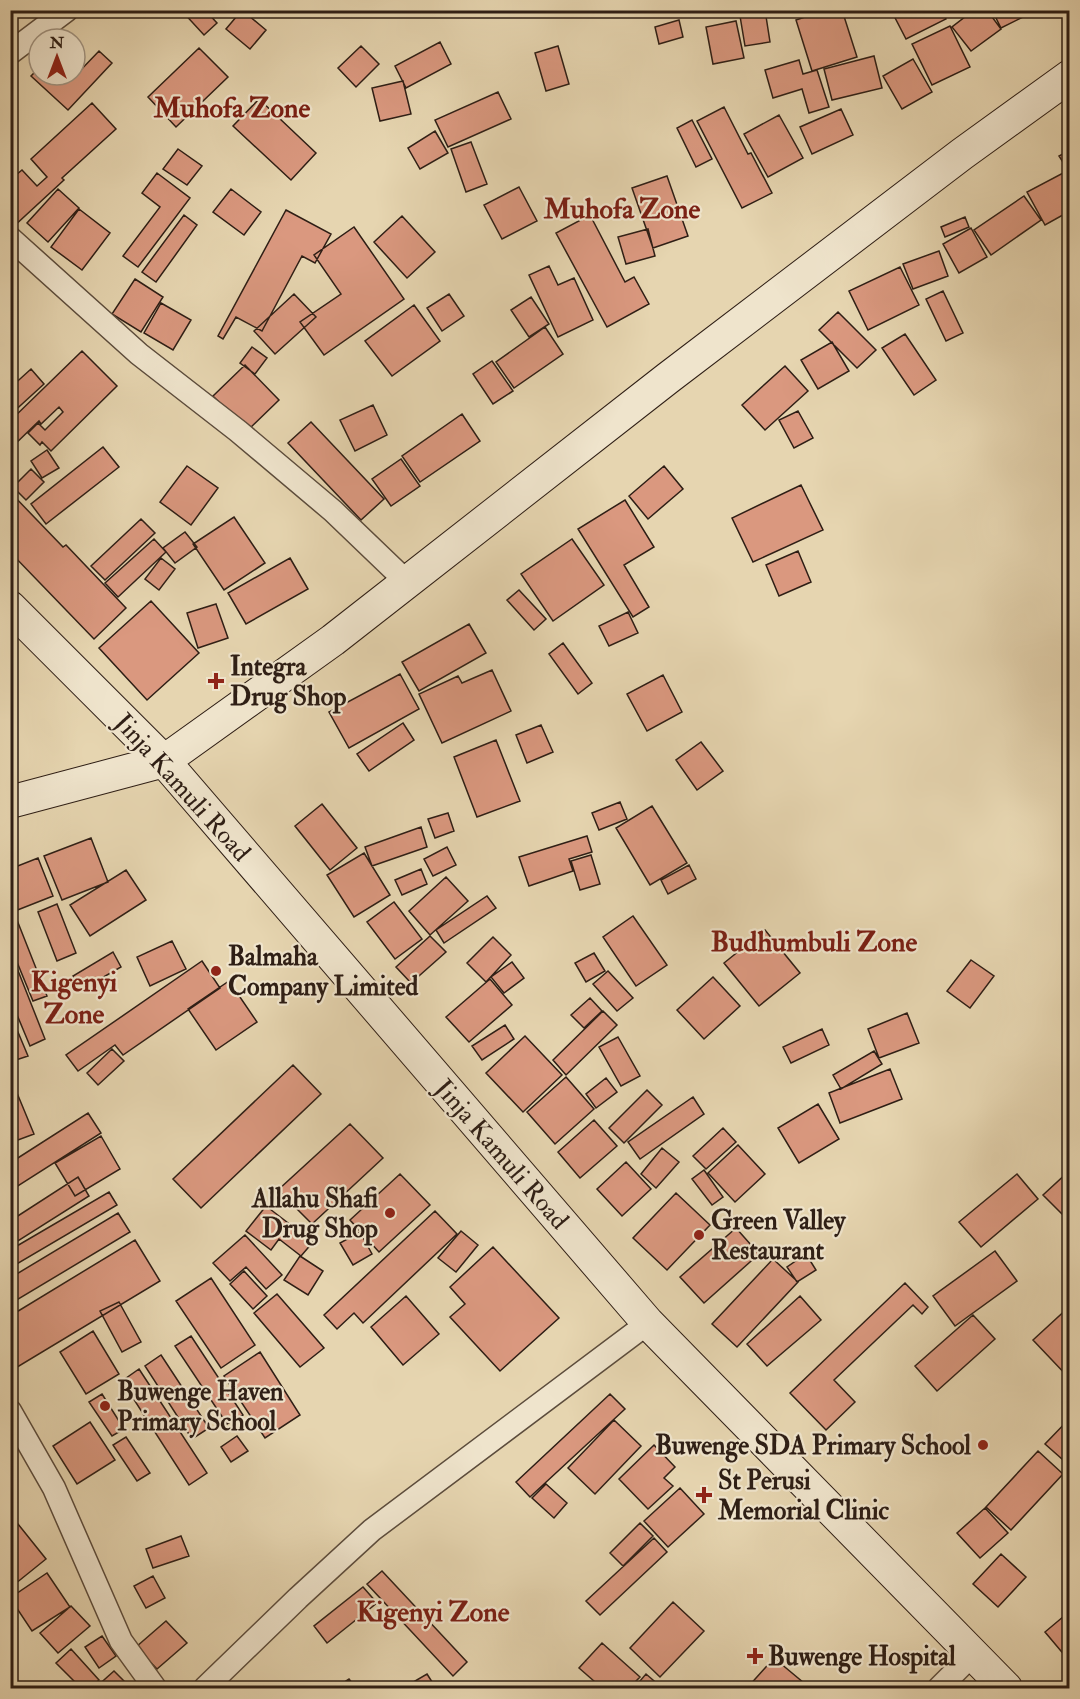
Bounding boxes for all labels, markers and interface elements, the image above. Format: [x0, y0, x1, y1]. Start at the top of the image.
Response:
north arrow [27, 27, 87, 87]
text: N [49, 33, 65, 53]
district label: Muhofa Zone [153, 91, 311, 126]
district label: Muhofa Zone [543, 192, 701, 227]
place label: Integra Drug Shop [230, 651, 346, 714]
marker: Integra Drug Shop [207, 672, 225, 690]
street label: Jinja Kamuli Road [107, 706, 257, 869]
district label: Budhumbuli Zone [711, 925, 918, 960]
place label: Balmaha Company Limited [228, 941, 418, 1004]
marker: Balmaha Company Limited [209, 964, 223, 978]
district label: Kigenyi Zone [31, 965, 118, 1032]
street label: Jinja Kamuli Road [427, 1072, 575, 1236]
place label: Allahu Shafi Drug Shop [251, 1183, 379, 1246]
place label: Green Valley Restaurant [711, 1205, 847, 1267]
marker: Allahu Shafi Drug Shop [383, 1206, 397, 1220]
marker: Green Valley Restaurant [692, 1228, 706, 1242]
place label: Buwenge Haven Primary School [117, 1376, 284, 1439]
marker: Buwenge Haven Primary School [98, 1399, 112, 1413]
place label: Buwenge SDA Primary School [655, 1430, 971, 1463]
marker: Buwenge SDA Primary School [976, 1438, 990, 1452]
place label: St Perusi Memorial Clinic [717, 1465, 889, 1527]
marker: St Perusi Memorial Clinic [695, 1486, 713, 1504]
district label: Kigenyi Zone [357, 1595, 510, 1630]
place label: Buwenge Hospital [768, 1641, 956, 1674]
marker: Buwenge Hospital [746, 1647, 764, 1665]

